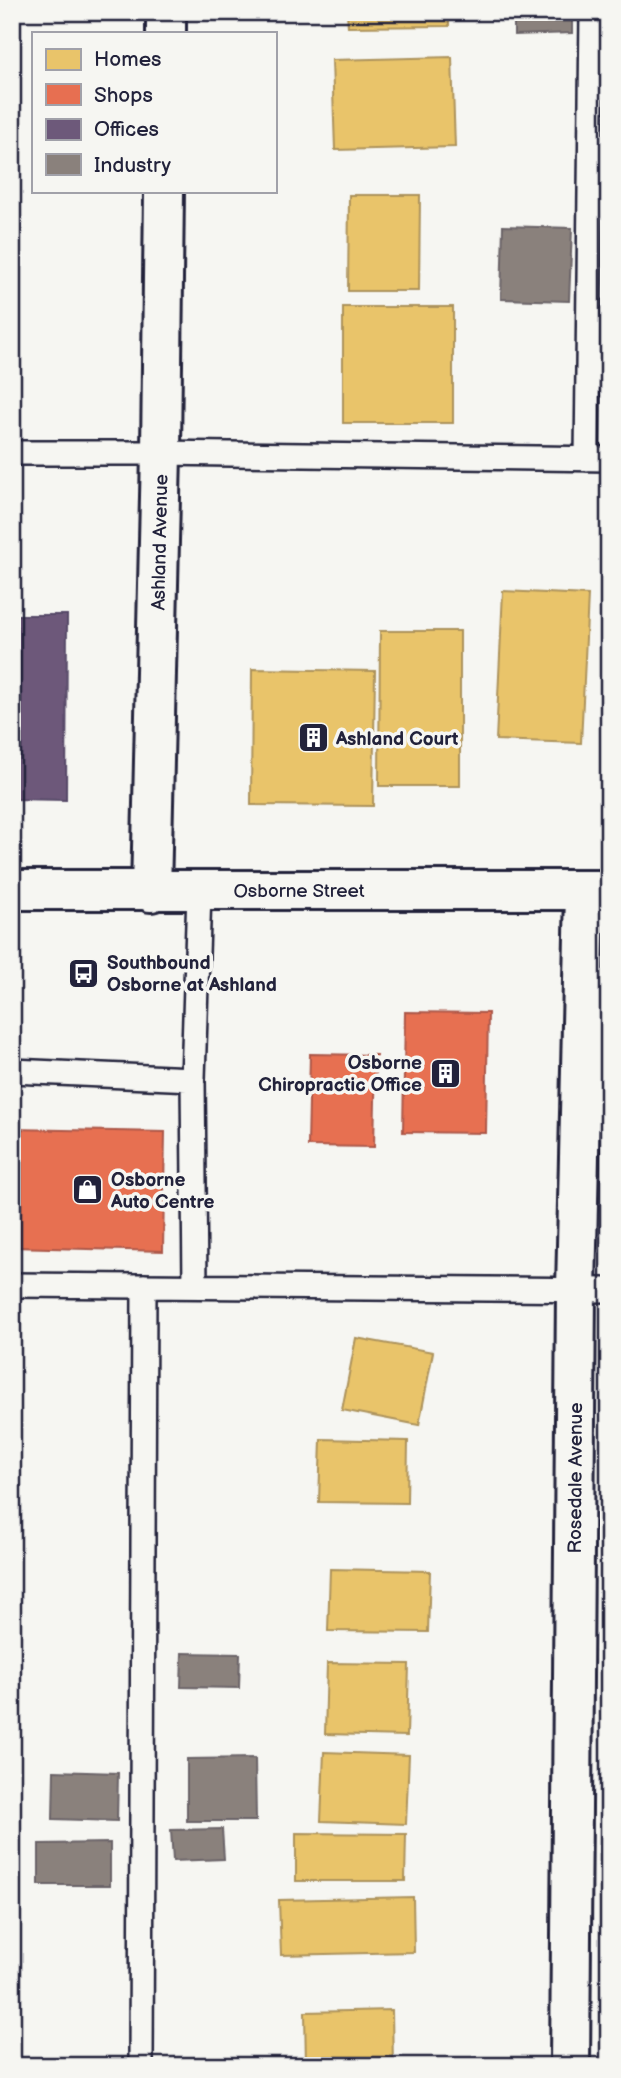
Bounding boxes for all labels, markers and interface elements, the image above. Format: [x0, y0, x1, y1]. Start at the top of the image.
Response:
legend [32, 32, 276, 192]
text: Homes [94, 47, 162, 72]
text: Shops [94, 83, 153, 108]
text: Offices [94, 117, 159, 142]
text: Industry [94, 153, 172, 178]
street label: Ashland Avenue [147, 474, 174, 611]
building icon: Ashland Court [296, 721, 330, 755]
place label: Ashland Court [335, 728, 459, 751]
street label: Osborne Street [233, 880, 365, 903]
place label: Southbound Osborne at Ashland [107, 952, 277, 997]
bus stop icon: Southbound Osborne at Ashland [67, 956, 101, 990]
place label: Osborne Chiropractic Office [258, 1052, 422, 1097]
building icon: Osborne Chiropractic Office [428, 1056, 462, 1090]
place label: Osborne Auto Centre [110, 1169, 215, 1214]
shop icon: Osborne Auto Centre [71, 1173, 105, 1207]
street label: Rosedale Avenue [564, 1402, 588, 1554]

